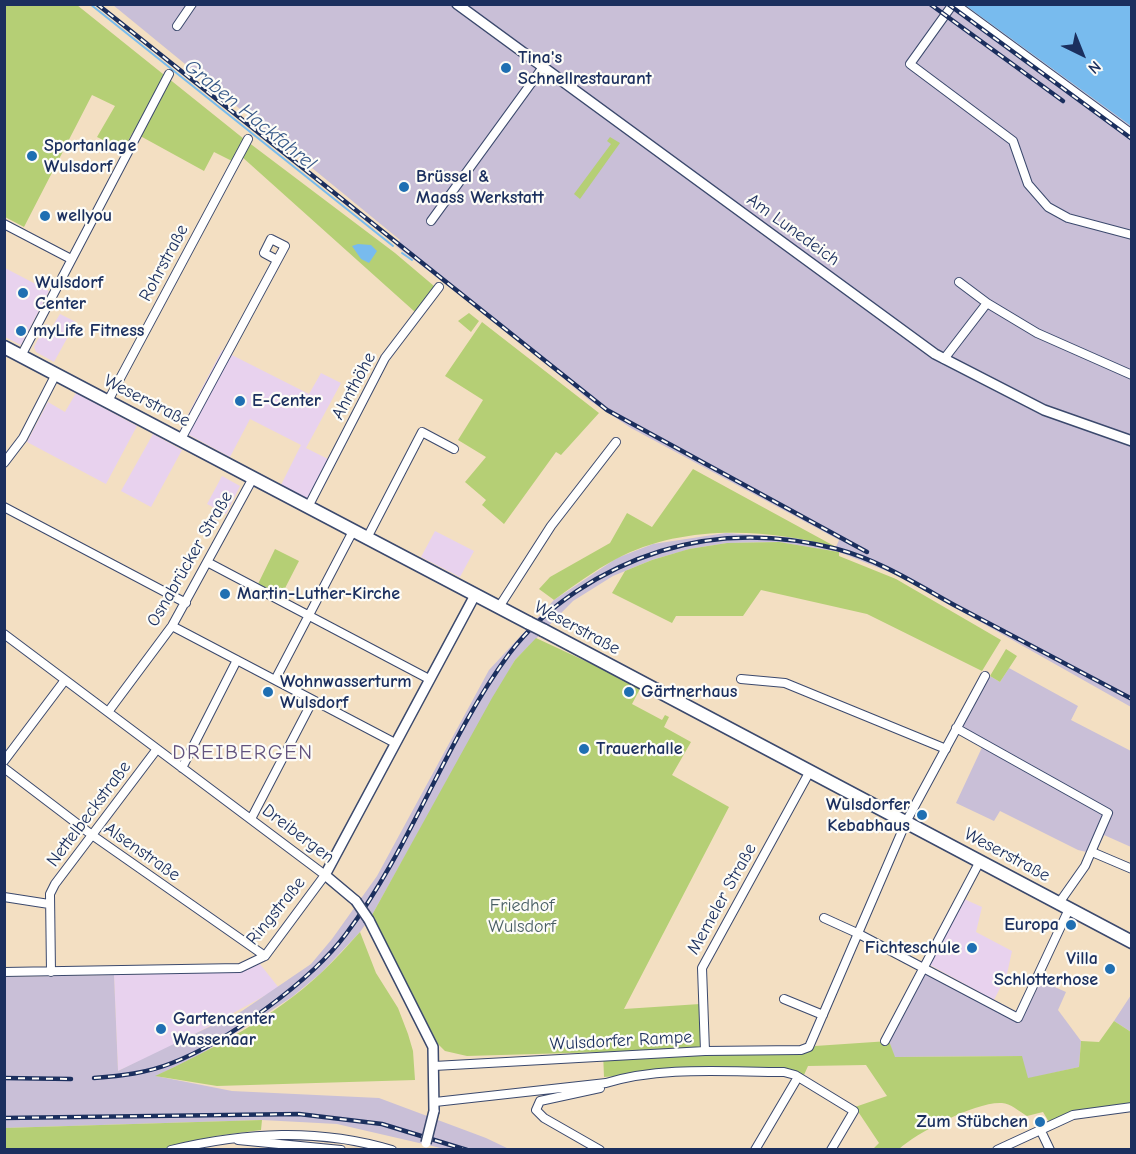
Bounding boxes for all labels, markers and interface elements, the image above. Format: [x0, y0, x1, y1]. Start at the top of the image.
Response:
north arrow [1052, 24, 1112, 84]
place label: Tina's Schnellrestaurant [518, 47, 652, 90]
water label: Graben Hackfahrel [179, 55, 321, 175]
text: N [1084, 57, 1104, 77]
marker: Tina's Schnellrestaurant [499, 61, 513, 75]
place label: Sportanlage Wulsdorf [44, 135, 136, 178]
marker: Sportanlage Wulsdorf [25, 149, 39, 163]
place label: Brüssel & Maass Werkstatt [416, 166, 544, 208]
marker: Brüssel & Maass Werkstatt [397, 180, 411, 194]
street label: Am Lunedeich [742, 189, 844, 271]
place label: wellyou [57, 205, 112, 227]
marker: wellyou [38, 209, 52, 223]
street label: Rohrstraße [135, 221, 193, 305]
place label: Wulsdorf Center [35, 272, 103, 314]
marker: Wulsdorf Center [16, 286, 30, 300]
place label: myLife Fitness [33, 320, 144, 342]
marker: myLife Fitness [14, 324, 28, 338]
street label: Ahnthöhe [327, 349, 381, 423]
street label: Weserstraße [100, 370, 194, 432]
place label: E-Center [252, 390, 321, 412]
marker: E-Center [233, 394, 247, 408]
street label: Osnabrücker Straße [142, 487, 238, 631]
place label: Martin-Luther-Kirche [237, 583, 400, 605]
marker: Martin-Luther-Kirche [218, 587, 232, 601]
street label: Weserstraße [530, 596, 624, 660]
place label: Wohnwasserturm Wulsdorf [280, 671, 412, 714]
place label: Gärtnerhaus [641, 681, 737, 703]
marker: Wohnwasserturm Wulsdorf [261, 685, 275, 699]
marker: Gärtnerhaus [622, 685, 636, 699]
place label: Trauerhalle [596, 738, 683, 760]
district label: DREIBERGEN [172, 740, 314, 766]
marker: Trauerhalle [577, 742, 591, 756]
street label: Nettelbeckstraße [42, 757, 136, 871]
place label: Wulsdorfer Kebabhaus [826, 794, 910, 836]
street label: Dreibergen [258, 800, 338, 868]
marker: Wulsdorfer Kebabhaus [915, 808, 929, 822]
street label: Alsenstraße [100, 818, 184, 886]
street label: Weserstraße [960, 823, 1054, 887]
street label: Memeler Straße [683, 840, 761, 958]
street label: Ringstraße [242, 873, 310, 949]
park label: Friedhof Wulsdorf [488, 895, 556, 938]
place label: Europa [1004, 914, 1059, 936]
marker: Europa [1064, 918, 1078, 932]
place label: Fichteschule [865, 937, 960, 959]
marker: Fichteschule [965, 941, 979, 955]
place label: Villa Schlotterhose [994, 948, 1098, 990]
marker: Villa Schlotterhose [1103, 962, 1117, 976]
place label: Gartencenter Wassenaar [173, 1008, 275, 1050]
marker: Gartencenter Wassenaar [154, 1022, 168, 1036]
street label: Wulsdorfer Rampe [549, 1026, 693, 1056]
place label: Zum Stübchen [917, 1111, 1028, 1133]
marker: Zum Stübchen [1033, 1115, 1047, 1129]

